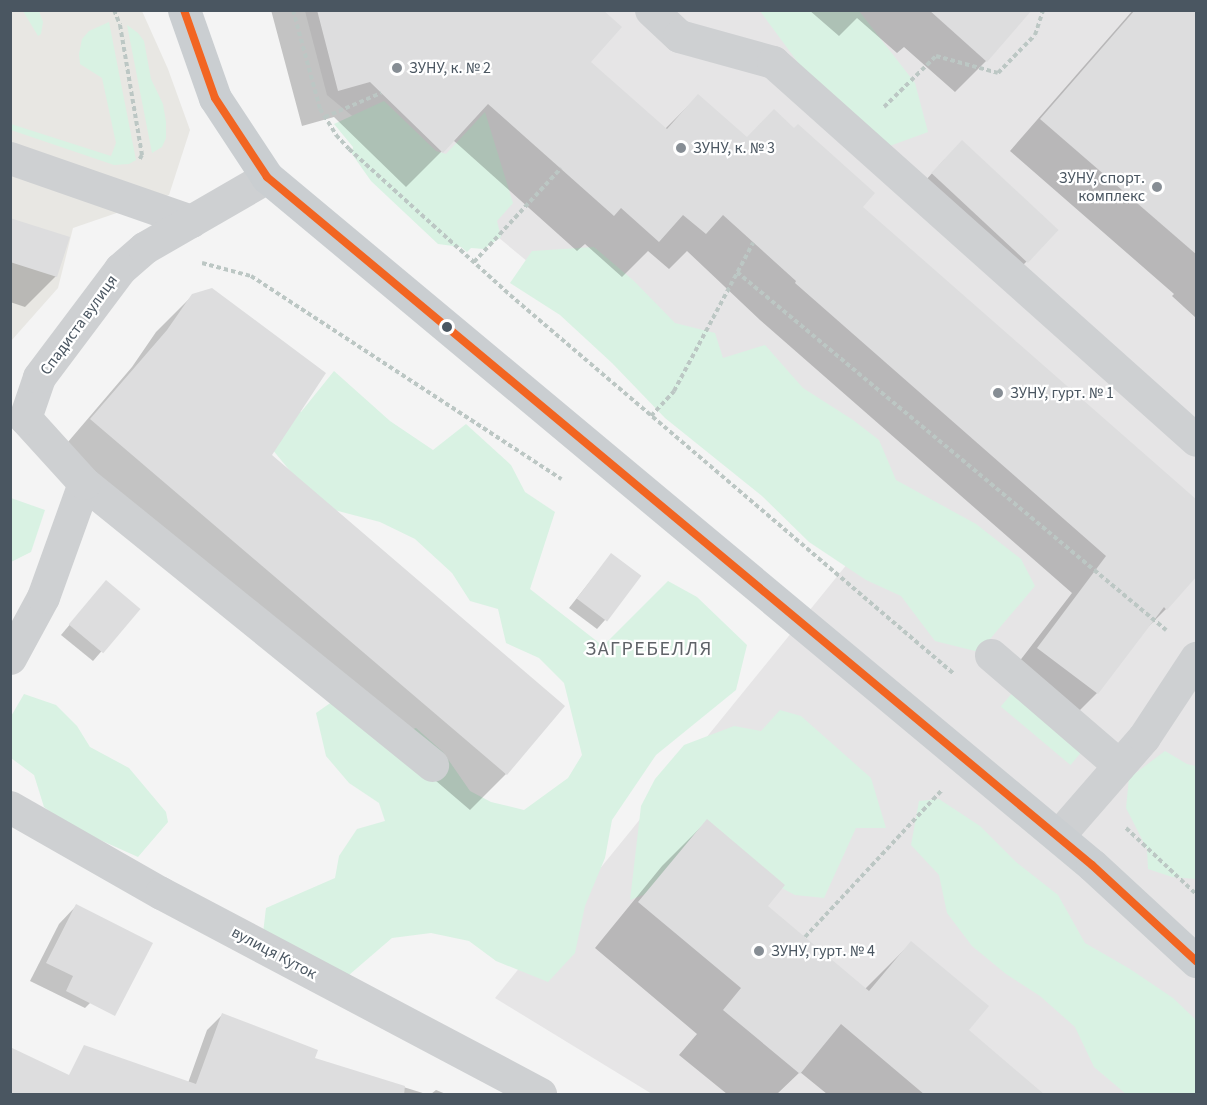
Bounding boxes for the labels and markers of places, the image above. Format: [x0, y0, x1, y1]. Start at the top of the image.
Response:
place label: ЗУНУ, к. № 2 [409, 58, 491, 78]
marker: ЗУНУ, к. № 2 [390, 61, 404, 75]
place label: ЗУНУ, к. № 3 [693, 138, 775, 158]
marker: ЗУНУ, к. № 3 [674, 141, 688, 155]
place label: ЗУНУ, спорт. комплекс [1059, 168, 1145, 206]
marker: ЗУНУ, спорт. комплекс [1150, 180, 1164, 194]
unlabelled marker [441, 321, 453, 333]
place label: ЗУНУ, гурт. № 1 [1010, 383, 1114, 403]
marker: ЗУНУ, гурт. № 1 [991, 386, 1005, 400]
place label: ЗУНУ, гурт. № 4 [771, 941, 875, 961]
marker: ЗУНУ, гурт. № 4 [752, 944, 766, 958]

